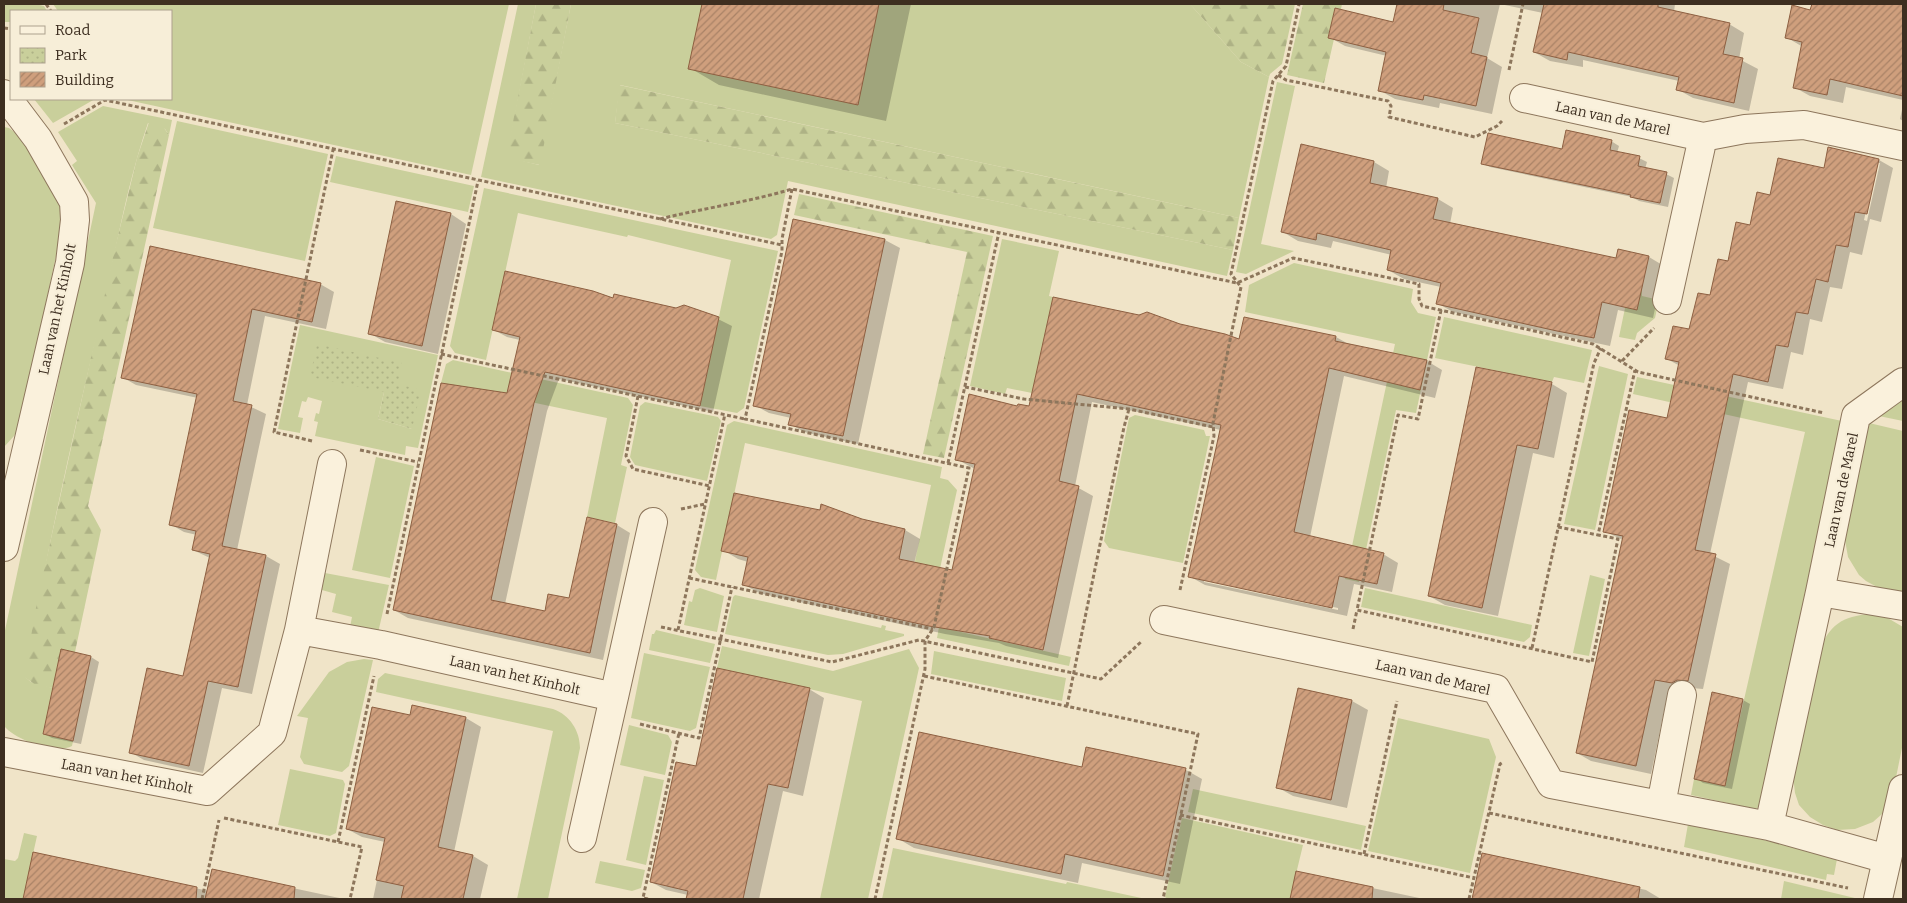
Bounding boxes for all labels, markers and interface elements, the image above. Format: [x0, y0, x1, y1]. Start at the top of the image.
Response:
legend [10, 10, 172, 100]
text: Road [55, 21, 90, 39]
text: Park [55, 46, 87, 64]
text: Building [55, 71, 114, 89]
street label: Laan van de Marel [1554, 98, 1672, 139]
street label: Laan van het Kinholt [35, 242, 80, 376]
street label: Laan van de Marel [1821, 431, 1862, 549]
street label: Laan van het Kinholt [448, 652, 582, 699]
street label: Laan van de Marel [1374, 656, 1492, 699]
street label: Laan van het Kinholt [60, 755, 194, 798]

